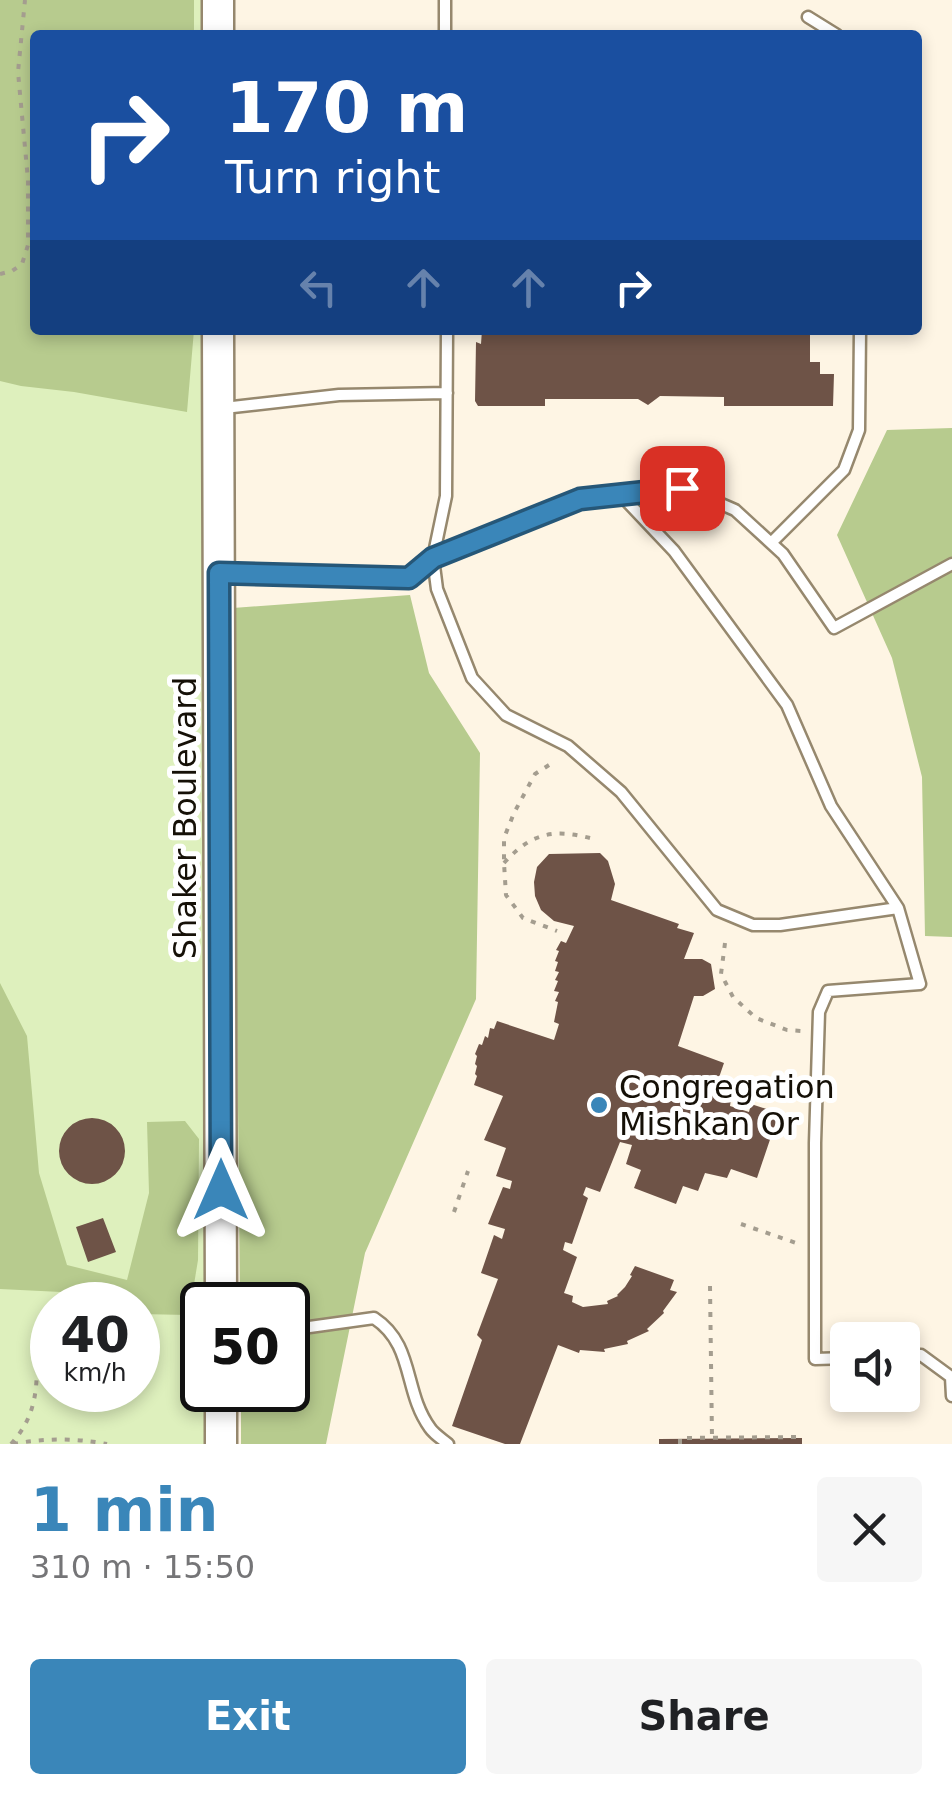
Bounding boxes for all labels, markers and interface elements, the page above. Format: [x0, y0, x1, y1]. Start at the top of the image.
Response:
text: 170 m [225, 67, 468, 149]
icon: right [60, 70, 190, 200]
text: Turn right [225, 151, 440, 204]
icon: left [291, 260, 346, 315]
icon: ahead [396, 260, 451, 315]
icon: ahead [501, 260, 556, 315]
icon: right [606, 260, 661, 315]
pin [640, 446, 725, 531]
icon: arrive [655, 461, 710, 516]
street label: Shaker Boulevard [166, 677, 204, 959]
place label: Congregation Mishkan Or [619, 1068, 835, 1143]
marker: Congregation Mishkan Or [588, 1094, 610, 1116]
position arrow [169, 1138, 273, 1242]
speed limit sign: 50 [180, 1282, 310, 1412]
text: 40 [60, 1306, 130, 1364]
map controls [830, 1322, 920, 1412]
button: sound [830, 1322, 920, 1412]
text: km/h [63, 1358, 127, 1387]
text: 1 min [30, 1475, 218, 1545]
button: close [817, 1477, 922, 1582]
text: 310 m · 15:50 [30, 1548, 255, 1586]
button: Exit [30, 1659, 466, 1774]
button: Share [486, 1659, 922, 1774]

